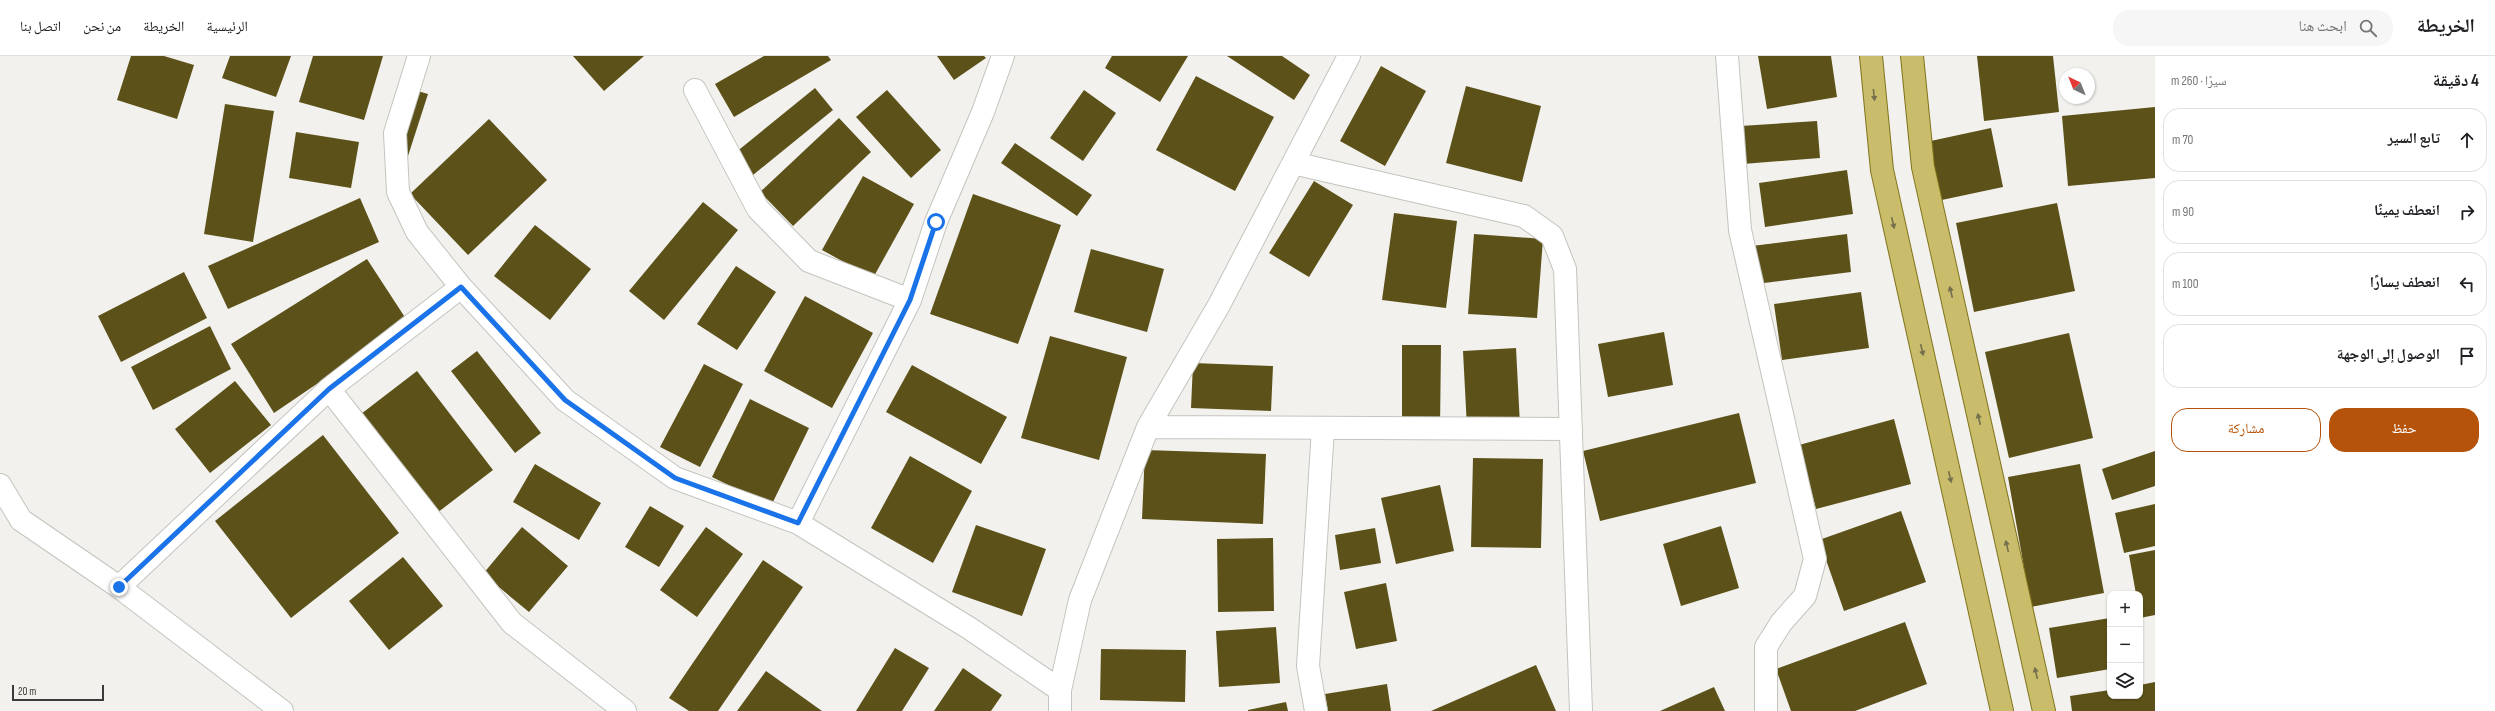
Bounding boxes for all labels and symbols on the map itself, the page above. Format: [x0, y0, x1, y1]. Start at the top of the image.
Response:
north arrow [2059, 68, 2095, 104]
one-way arrow [1871, 89, 1878, 101]
route start [927, 213, 945, 231]
one-way arrow [1891, 217, 1897, 229]
one-way arrow [1947, 286, 1953, 299]
one-way arrow [1919, 344, 1925, 356]
one-way arrow [1975, 413, 1981, 425]
one-way arrow [1947, 471, 1953, 483]
one-way arrow [2004, 540, 2010, 552]
route end [110, 578, 128, 596]
one-way arrow [2032, 667, 2038, 679]
scale bar [12, 683, 104, 702]

